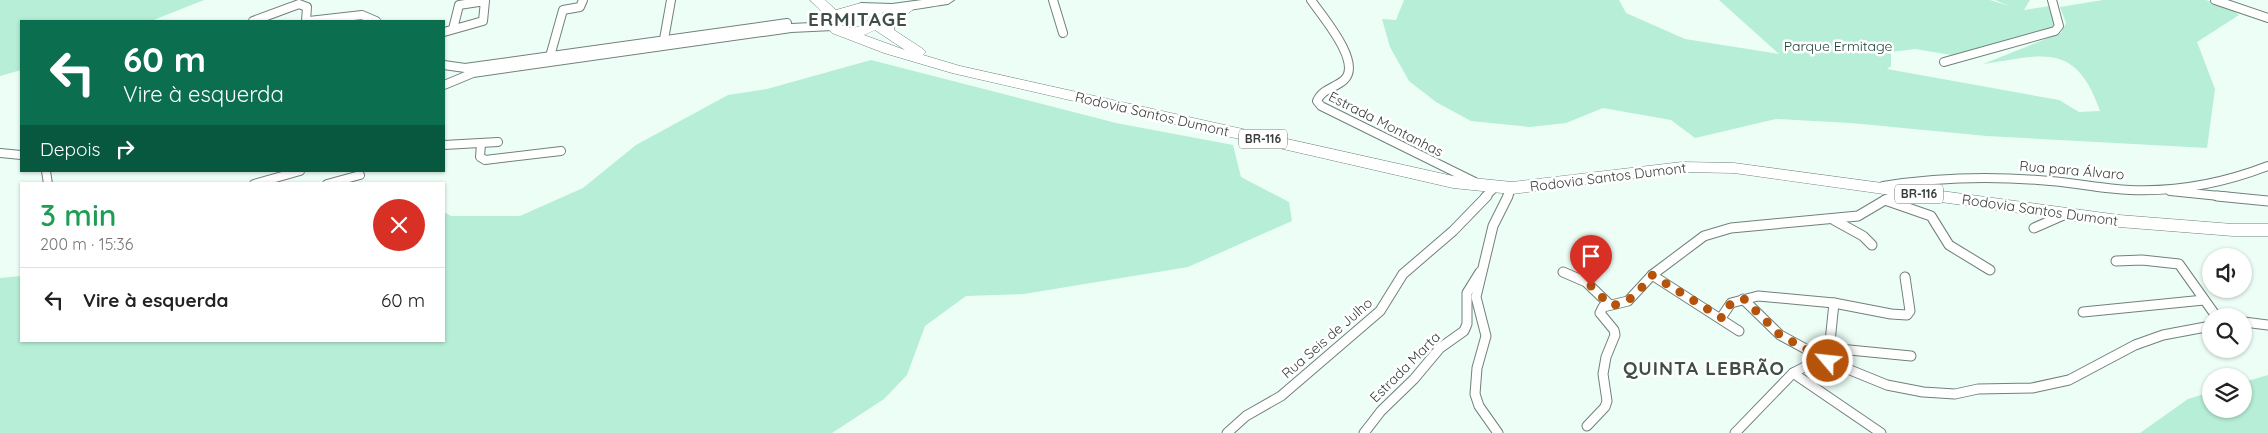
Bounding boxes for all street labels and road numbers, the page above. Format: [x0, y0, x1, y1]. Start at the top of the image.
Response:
street label: Estrada Montanhas [1326, 87, 1446, 161]
street label: Rodovia Santos Dumont [1073, 88, 1231, 141]
road number: BR-116 [1239, 130, 1287, 148]
street label: Rua para Álvaro [2019, 156, 2125, 184]
street label: Rodovia Santos Dumont [1529, 158, 1687, 196]
road number: BR-116 [1895, 184, 1943, 203]
street label: Rodovia Santos Dumont [1961, 190, 2119, 230]
street label: Rua Seis de Julho [1278, 294, 1376, 382]
street label: Estrada Marta [1366, 328, 1444, 406]

